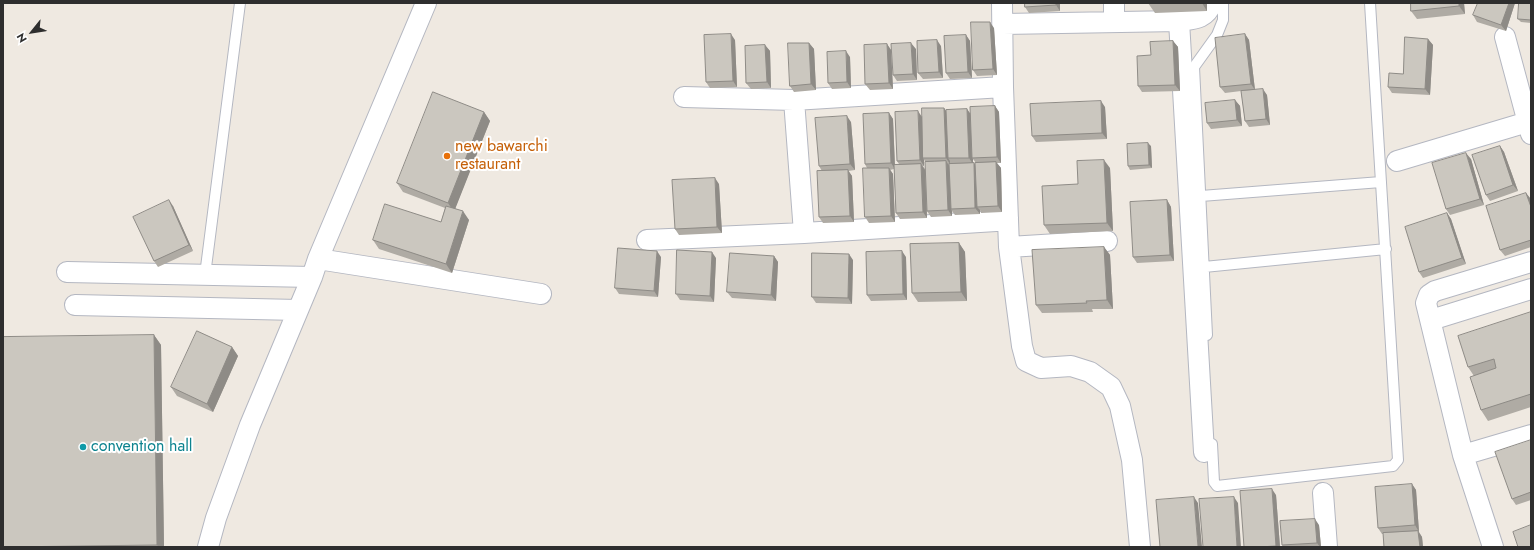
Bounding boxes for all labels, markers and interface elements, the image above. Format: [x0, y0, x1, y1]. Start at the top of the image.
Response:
north arrow [12, 12, 52, 52]
text: N [12, 30, 31, 46]
place label: new bawarchi restaurant [455, 137, 548, 175]
marker: new bawarchi restaurant [442, 151, 452, 161]
place label: convention hall [91, 437, 193, 457]
marker: convention hall [78, 442, 88, 452]

